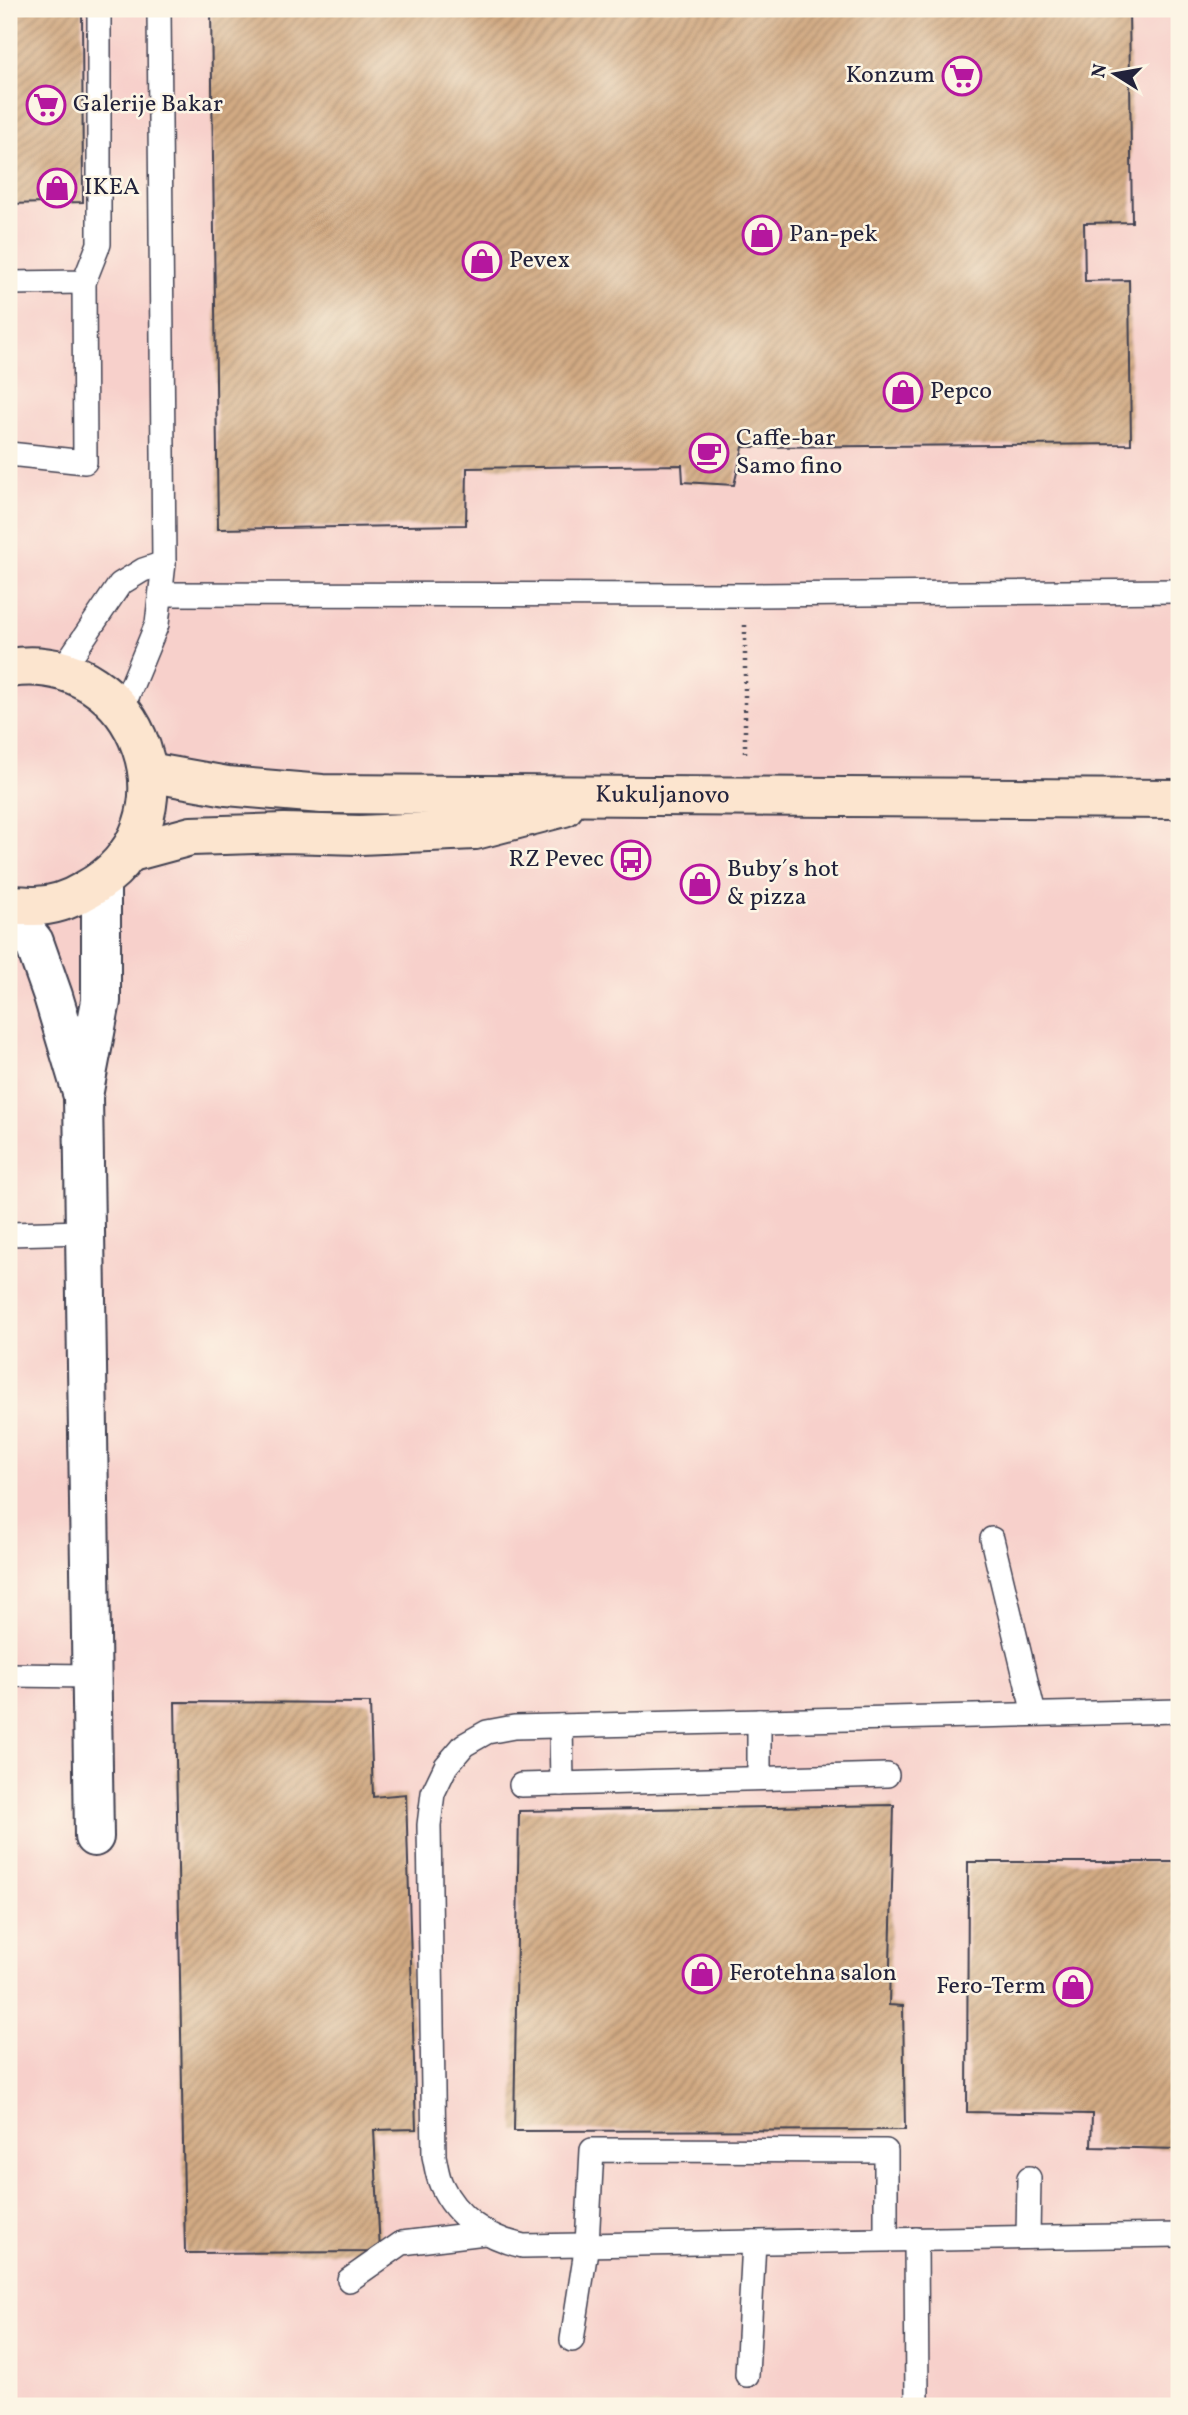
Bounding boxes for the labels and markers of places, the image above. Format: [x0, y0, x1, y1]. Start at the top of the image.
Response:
supermarket icon: Konzum [941, 55, 983, 97]
place label: Konzum [846, 59, 935, 93]
supermarket icon: Galerije Bakar [25, 84, 67, 126]
place label: Galerije Bakar [73, 88, 223, 122]
shop icon: IKEA [36, 167, 78, 209]
place label: IKEA [84, 171, 140, 205]
shop icon: Pan-pek [741, 214, 783, 256]
place label: Pan-pek [789, 218, 878, 252]
shop icon: Pevex [461, 240, 503, 282]
place label: Pevex [509, 244, 570, 278]
shop icon: Pepco [882, 371, 924, 413]
place label: Pepco [930, 375, 992, 409]
place label: Caffe-bar Samo fino [736, 422, 842, 484]
cafe icon: Caffe-bar Samo fino [688, 432, 730, 474]
bus stop icon: RZ Pevec [610, 839, 652, 881]
place label: RZ Pevec [509, 843, 604, 877]
place label: Buby´s hot & pizza [727, 853, 839, 915]
shop icon: Buby´s hot & pizza [679, 863, 721, 905]
shop icon: Ferotehna salon [681, 1953, 723, 1995]
place label: Ferotehna salon [729, 1957, 897, 1991]
shop icon: Fero-Term [1052, 1966, 1094, 2008]
place label: Fero-Term [936, 1970, 1046, 2004]

